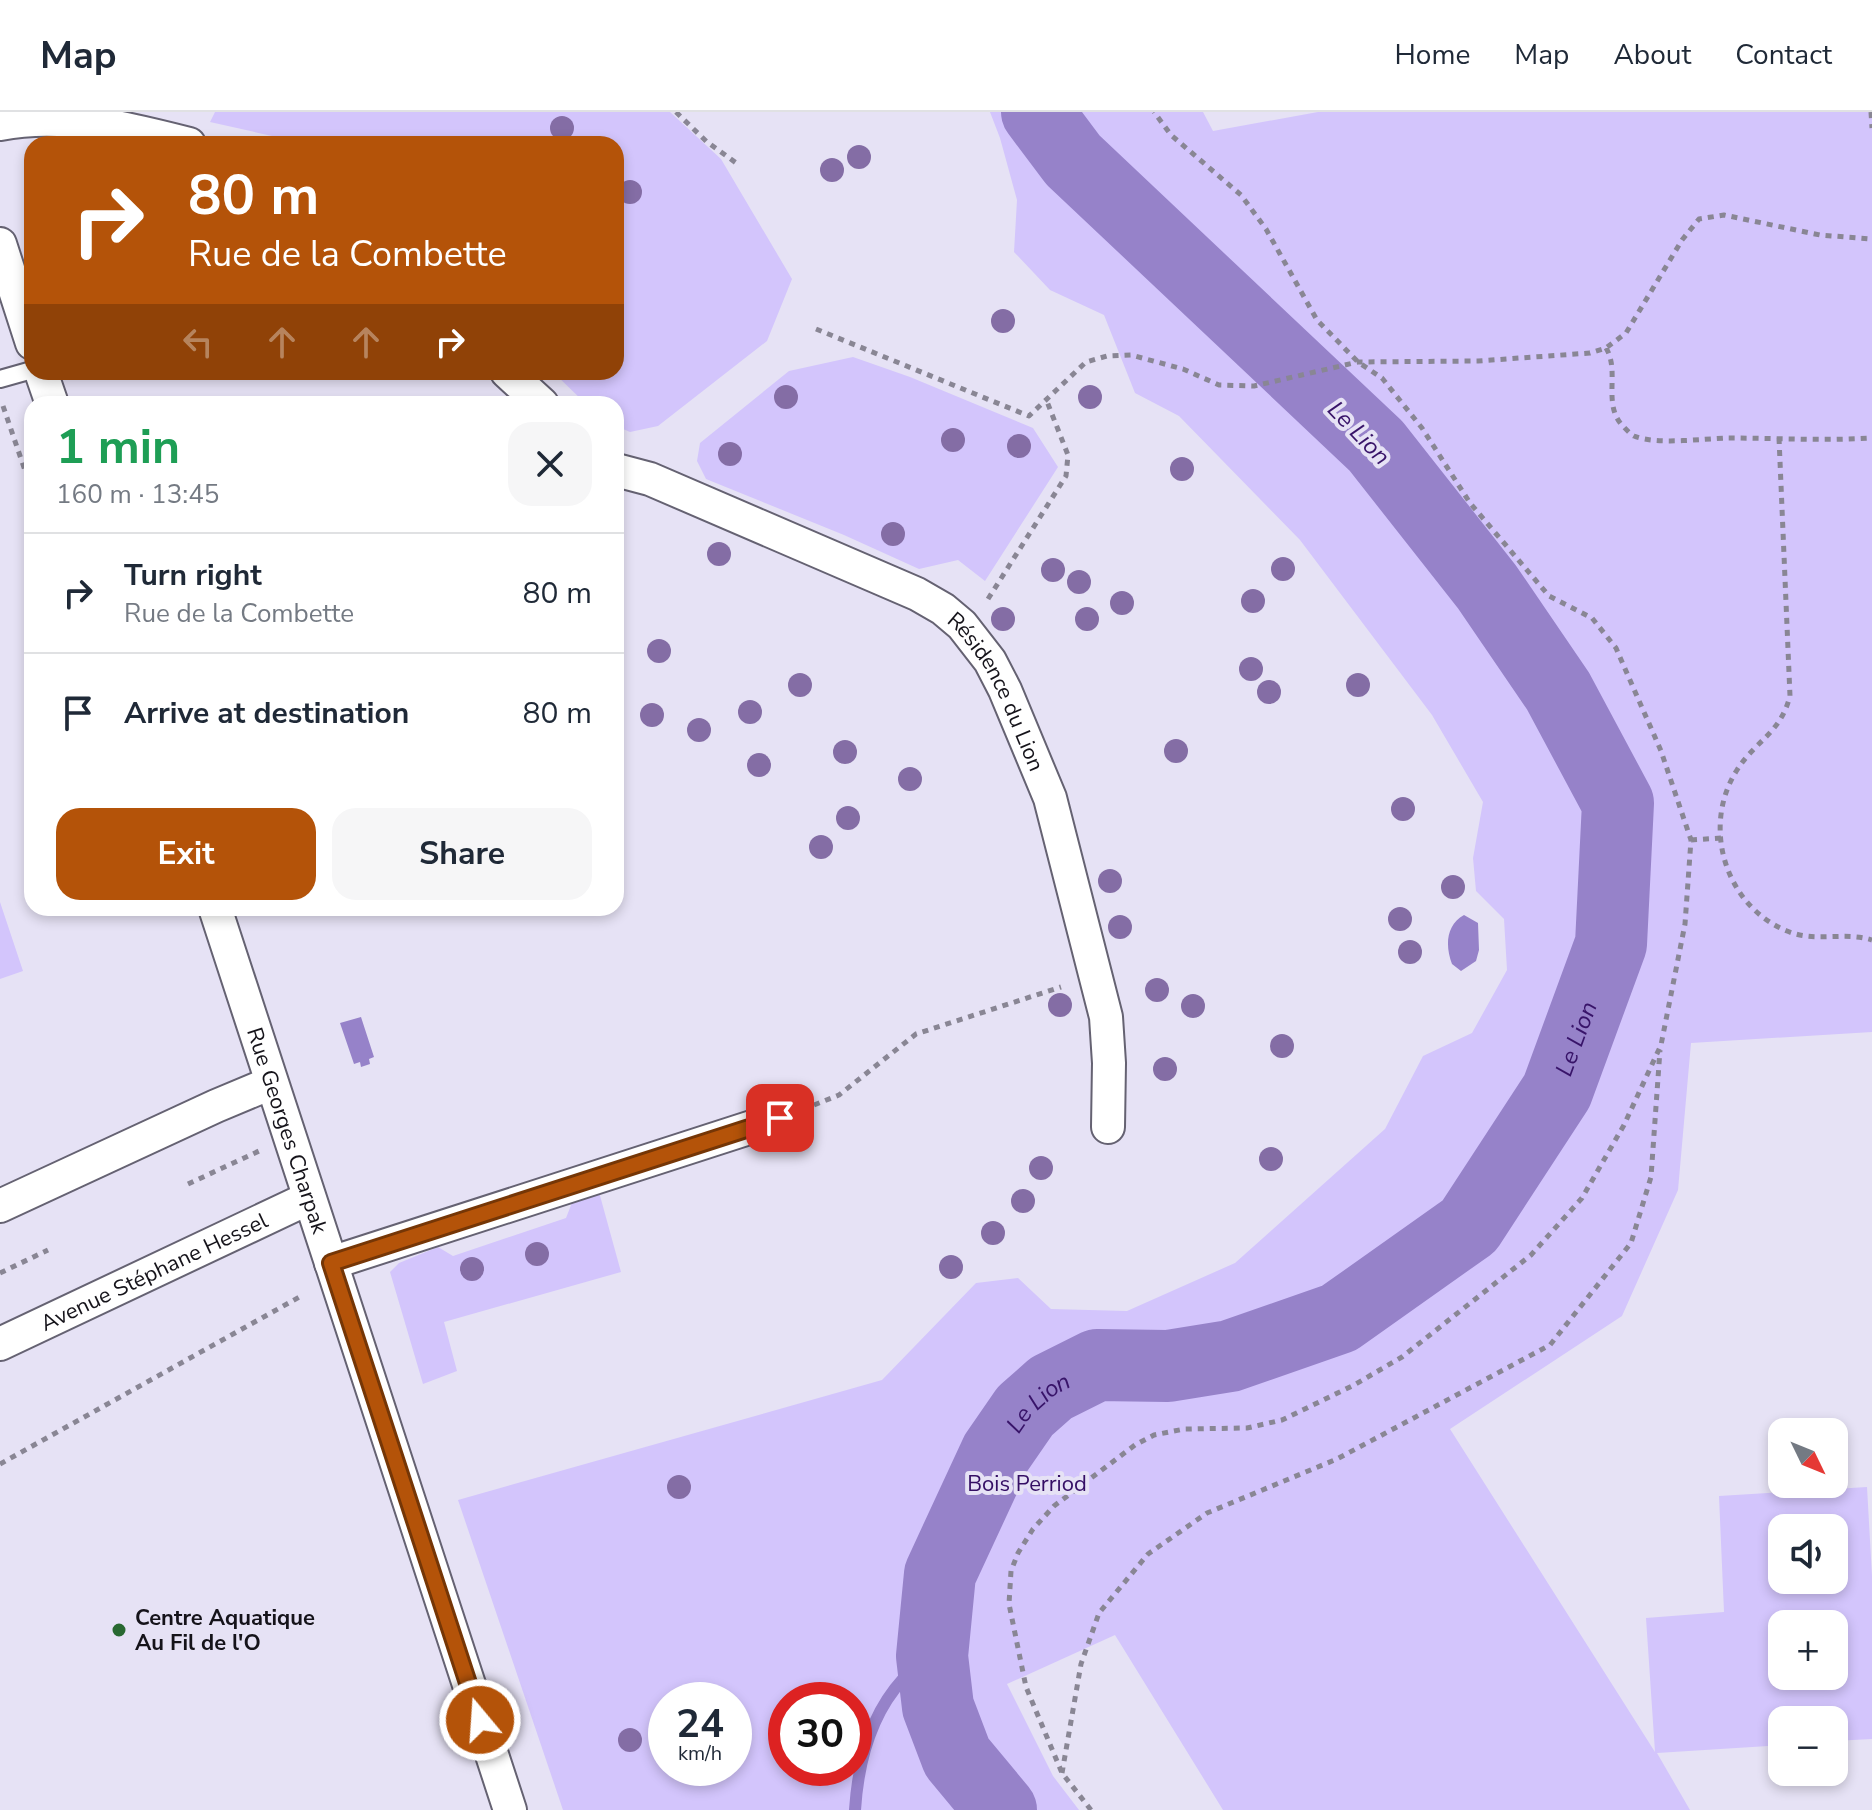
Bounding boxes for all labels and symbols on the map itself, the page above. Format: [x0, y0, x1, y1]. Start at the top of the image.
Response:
water label: Le Lion [1321, 394, 1397, 472]
street label: Résidence du Lion [941, 605, 1051, 776]
water label: Le Lion [1548, 997, 1605, 1081]
street label: Rue Georges Charpak [239, 1024, 335, 1239]
pin [746, 1084, 814, 1152]
street label: Avenue Stéphane Hessel [36, 1206, 273, 1339]
water label: Le Lion [999, 1365, 1076, 1439]
north arrow [1768, 1418, 1848, 1498]
park label: Bois Perriod [967, 1469, 1087, 1499]
place label: Centre Aquatique Au Fil de l'O [135, 1603, 315, 1658]
marker: Centre Aquatique Au Fil de l'O [110, 1621, 128, 1639]
position arrow [438, 1678, 522, 1762]
speed limit sign: 30 [768, 1682, 872, 1786]

